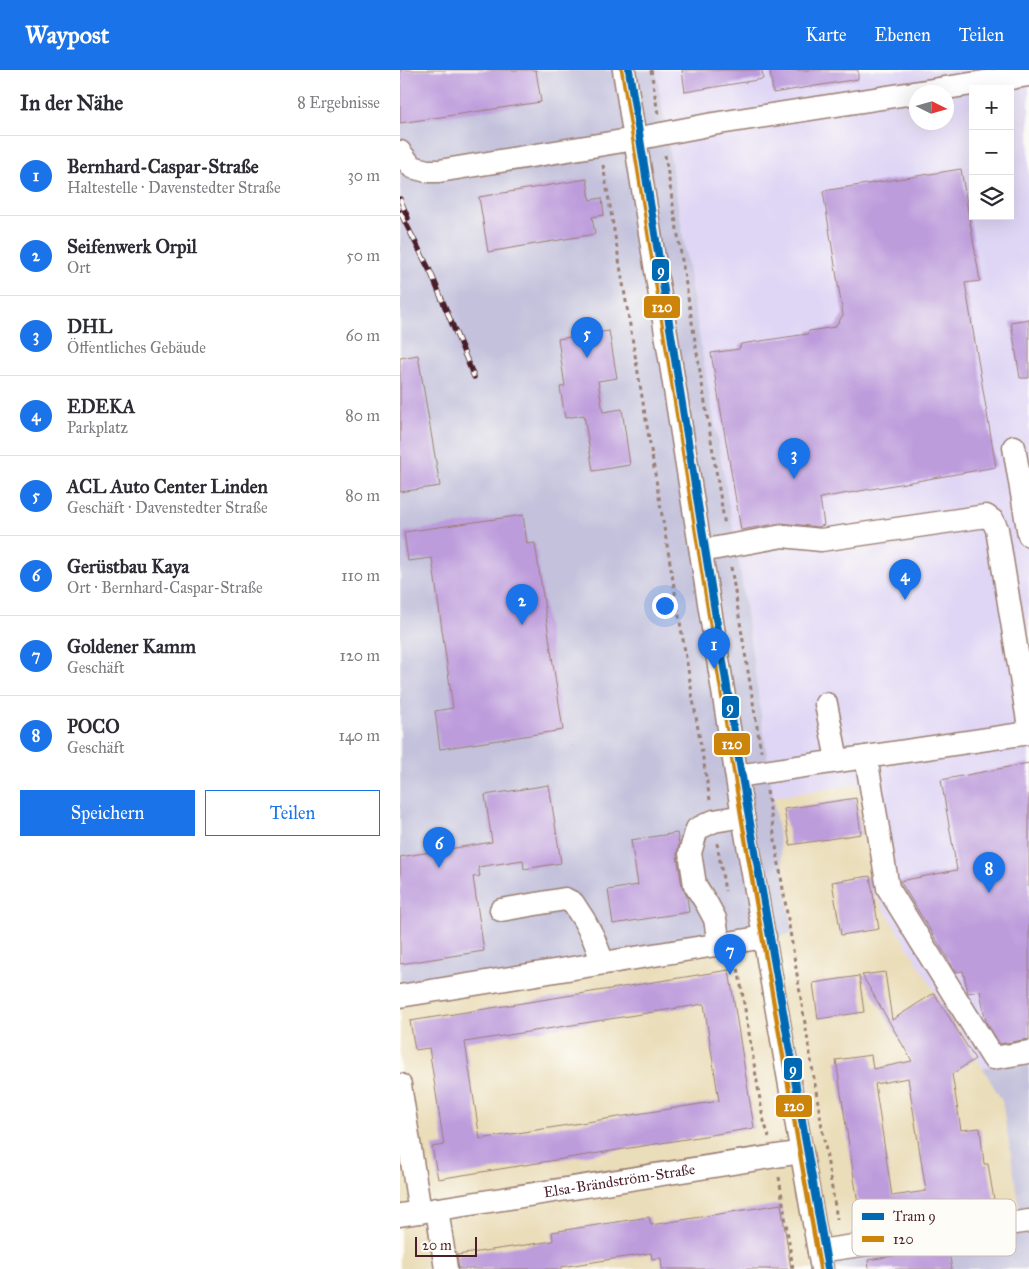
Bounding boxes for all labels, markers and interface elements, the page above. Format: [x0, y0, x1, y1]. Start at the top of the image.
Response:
text: Waypost [25, 20, 109, 50]
text: Karte [806, 24, 847, 46]
text: Ebenen [875, 24, 931, 46]
text: Teilen [959, 24, 1004, 46]
north arrow [909, 85, 954, 130]
map controls [969, 85, 1014, 220]
button: + [969, 85, 1014, 130]
text: In der Nähe [20, 90, 123, 116]
text: 8 Ergebnisse [297, 93, 380, 112]
button: − [969, 130, 1014, 175]
text: Bernhard-Caspar-Straße [67, 155, 259, 178]
text: 1 [33, 166, 39, 185]
text: 30 m [347, 166, 380, 185]
button: layers [969, 175, 1014, 220]
text: Haltestelle · Davenstedter Straße [67, 178, 281, 197]
text: Seifenwerk Orpil [67, 235, 197, 258]
text: 2 [32, 246, 40, 265]
text: 50 m [346, 246, 380, 265]
text: Ort [67, 258, 91, 277]
line badge: 9 [651, 258, 670, 282]
text: 9 [657, 262, 665, 280]
line badge: 120 [643, 295, 681, 319]
text: 120 [652, 299, 672, 316]
text: DHL [67, 315, 112, 338]
pin: 5 [571, 317, 603, 358]
text: 3 [33, 326, 39, 345]
text: 60 m [346, 326, 380, 345]
text: Öffentliches Gebäude [67, 338, 206, 357]
text: EDEKA [67, 395, 135, 418]
text: 4 [32, 406, 40, 425]
text: 80 m [345, 406, 380, 425]
text: Parkplatz [67, 418, 128, 437]
pin: 3 [778, 438, 810, 479]
text: ACL Auto Center Linden [67, 475, 268, 498]
text: 5 [32, 486, 40, 505]
text: 80 m [345, 486, 380, 505]
text: Geschäft · Davenstedter Straße [67, 498, 268, 517]
text: Gerüstbau Kaya [67, 555, 189, 578]
pin: 4 [889, 559, 921, 600]
text: 6 [32, 566, 40, 585]
text: 110 m [341, 566, 380, 585]
text: Ort · Bernhard-Caspar-Straße [67, 578, 263, 597]
pin: 2 [506, 584, 538, 625]
your location [652, 593, 678, 619]
pin: 1 [698, 628, 730, 669]
text: Goldener Kamm [67, 635, 196, 658]
text: 7 [32, 646, 40, 665]
text: 120 m [340, 646, 380, 665]
text: Geschäft [67, 658, 125, 677]
line badge: 9 [721, 695, 740, 719]
text: 9 [726, 699, 734, 717]
text: POCO [67, 715, 120, 738]
text: 8 [32, 726, 40, 745]
text: 140 m [339, 726, 380, 745]
line badge: 120 [713, 732, 751, 756]
text: 120 [722, 736, 742, 753]
text: Geschäft [67, 738, 125, 757]
button: Speichern [20, 790, 195, 836]
button: Teilen [205, 790, 380, 836]
pin: 6 [423, 827, 455, 868]
pin: 8 [973, 852, 1005, 893]
pin: 7 [714, 934, 746, 975]
line badge: 9 [783, 1057, 803, 1081]
text: 9 [789, 1061, 797, 1079]
line badge: 120 [775, 1094, 813, 1118]
text: 120 [784, 1098, 804, 1115]
street label: Elsa-Brändström-Straße [542, 1160, 696, 1201]
legend [852, 1199, 1016, 1256]
text: Tram 9 [893, 1208, 936, 1225]
text: 120 [893, 1231, 914, 1248]
scale bar [415, 1234, 478, 1257]
text: 20 m [422, 1237, 452, 1254]

